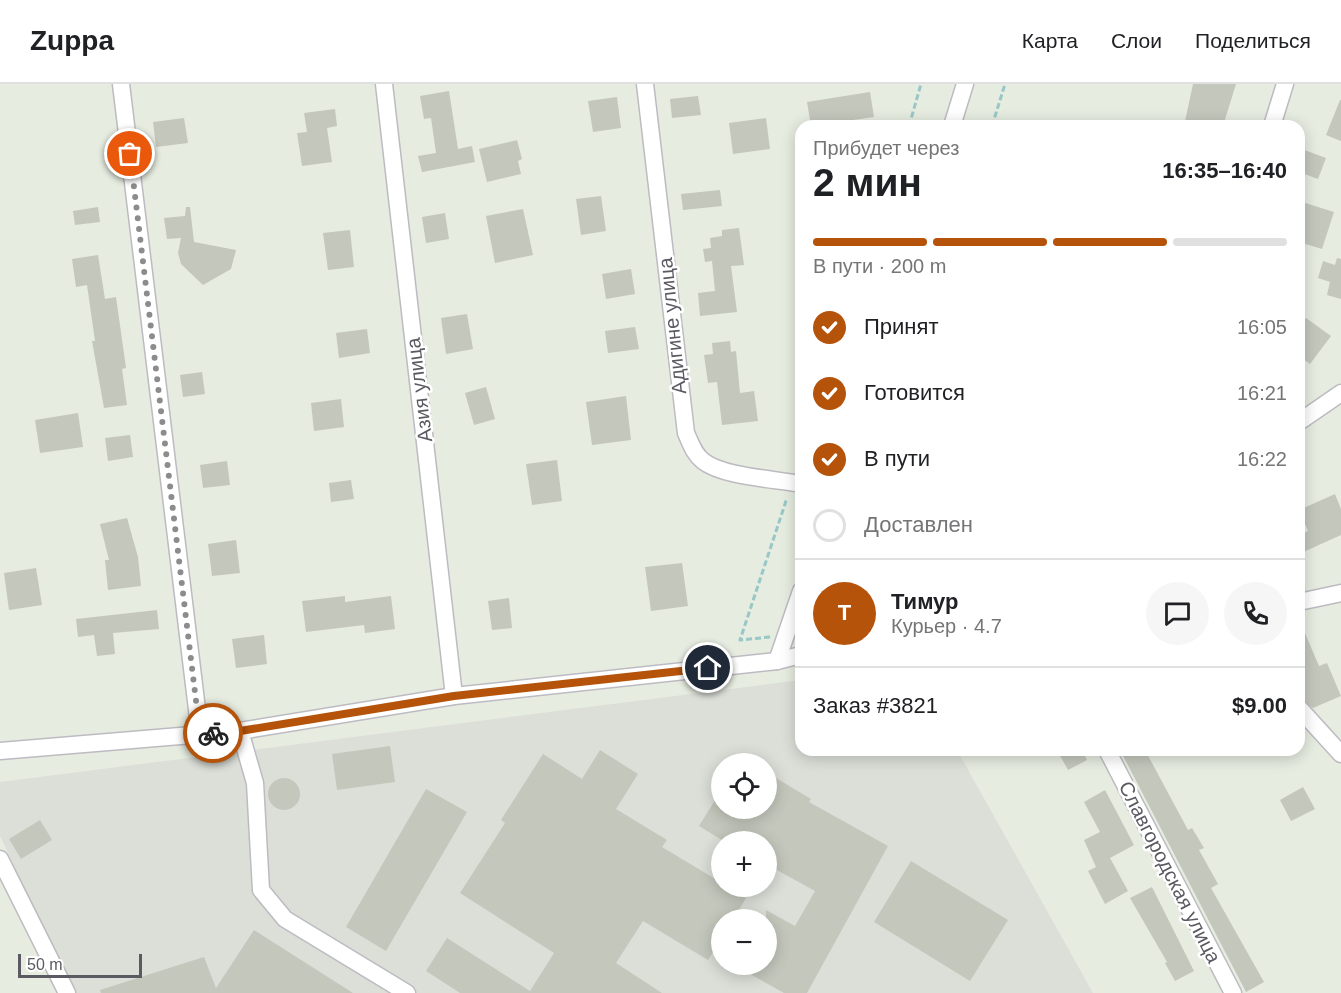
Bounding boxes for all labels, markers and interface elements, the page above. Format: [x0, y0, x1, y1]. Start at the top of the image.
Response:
text: Zuppa [30, 25, 114, 56]
text: Карта [1022, 29, 1078, 52]
text: Слои [1111, 29, 1162, 52]
text: Поделиться [1195, 29, 1311, 52]
pin [104, 128, 155, 179]
icon: bag [113, 137, 146, 170]
text: Прибудет через [813, 137, 959, 159]
text: 16:35–16:40 [1162, 158, 1287, 183]
text: 2 мин [813, 161, 922, 204]
text: В пути · 200 m [813, 255, 946, 277]
street label: Адигине улица [654, 256, 690, 395]
icon: check [813, 311, 846, 344]
text: Принят [864, 314, 938, 339]
text: 16:05 [1237, 316, 1287, 338]
street label: Азия улица [402, 336, 436, 443]
icon: check [813, 377, 846, 410]
text: Готовится [864, 380, 965, 405]
text: 16:21 [1237, 382, 1287, 404]
icon: check [813, 443, 846, 476]
text: В пути [864, 446, 930, 471]
text: 16:22 [1237, 448, 1287, 470]
text: Доставлен [864, 512, 973, 537]
button: chat [1146, 582, 1209, 645]
button: phone [1224, 582, 1287, 645]
text: Тимур [891, 589, 959, 614]
text: Т [838, 600, 851, 625]
text: Курьер · 4.7 [891, 615, 1002, 637]
pin [682, 642, 733, 693]
icon: home [691, 651, 724, 684]
text: Заказ #3821 [813, 693, 938, 718]
text: $9.00 [1232, 693, 1287, 718]
courier [183, 703, 243, 763]
icon: bike [197, 717, 230, 750]
map controls [711, 753, 777, 975]
button: locate [711, 753, 777, 819]
street label: Славгородская улица [1115, 777, 1226, 967]
button: + [711, 831, 777, 897]
button: − [711, 909, 777, 975]
scale bar [18, 951, 142, 978]
text: 50 m [27, 956, 63, 973]

